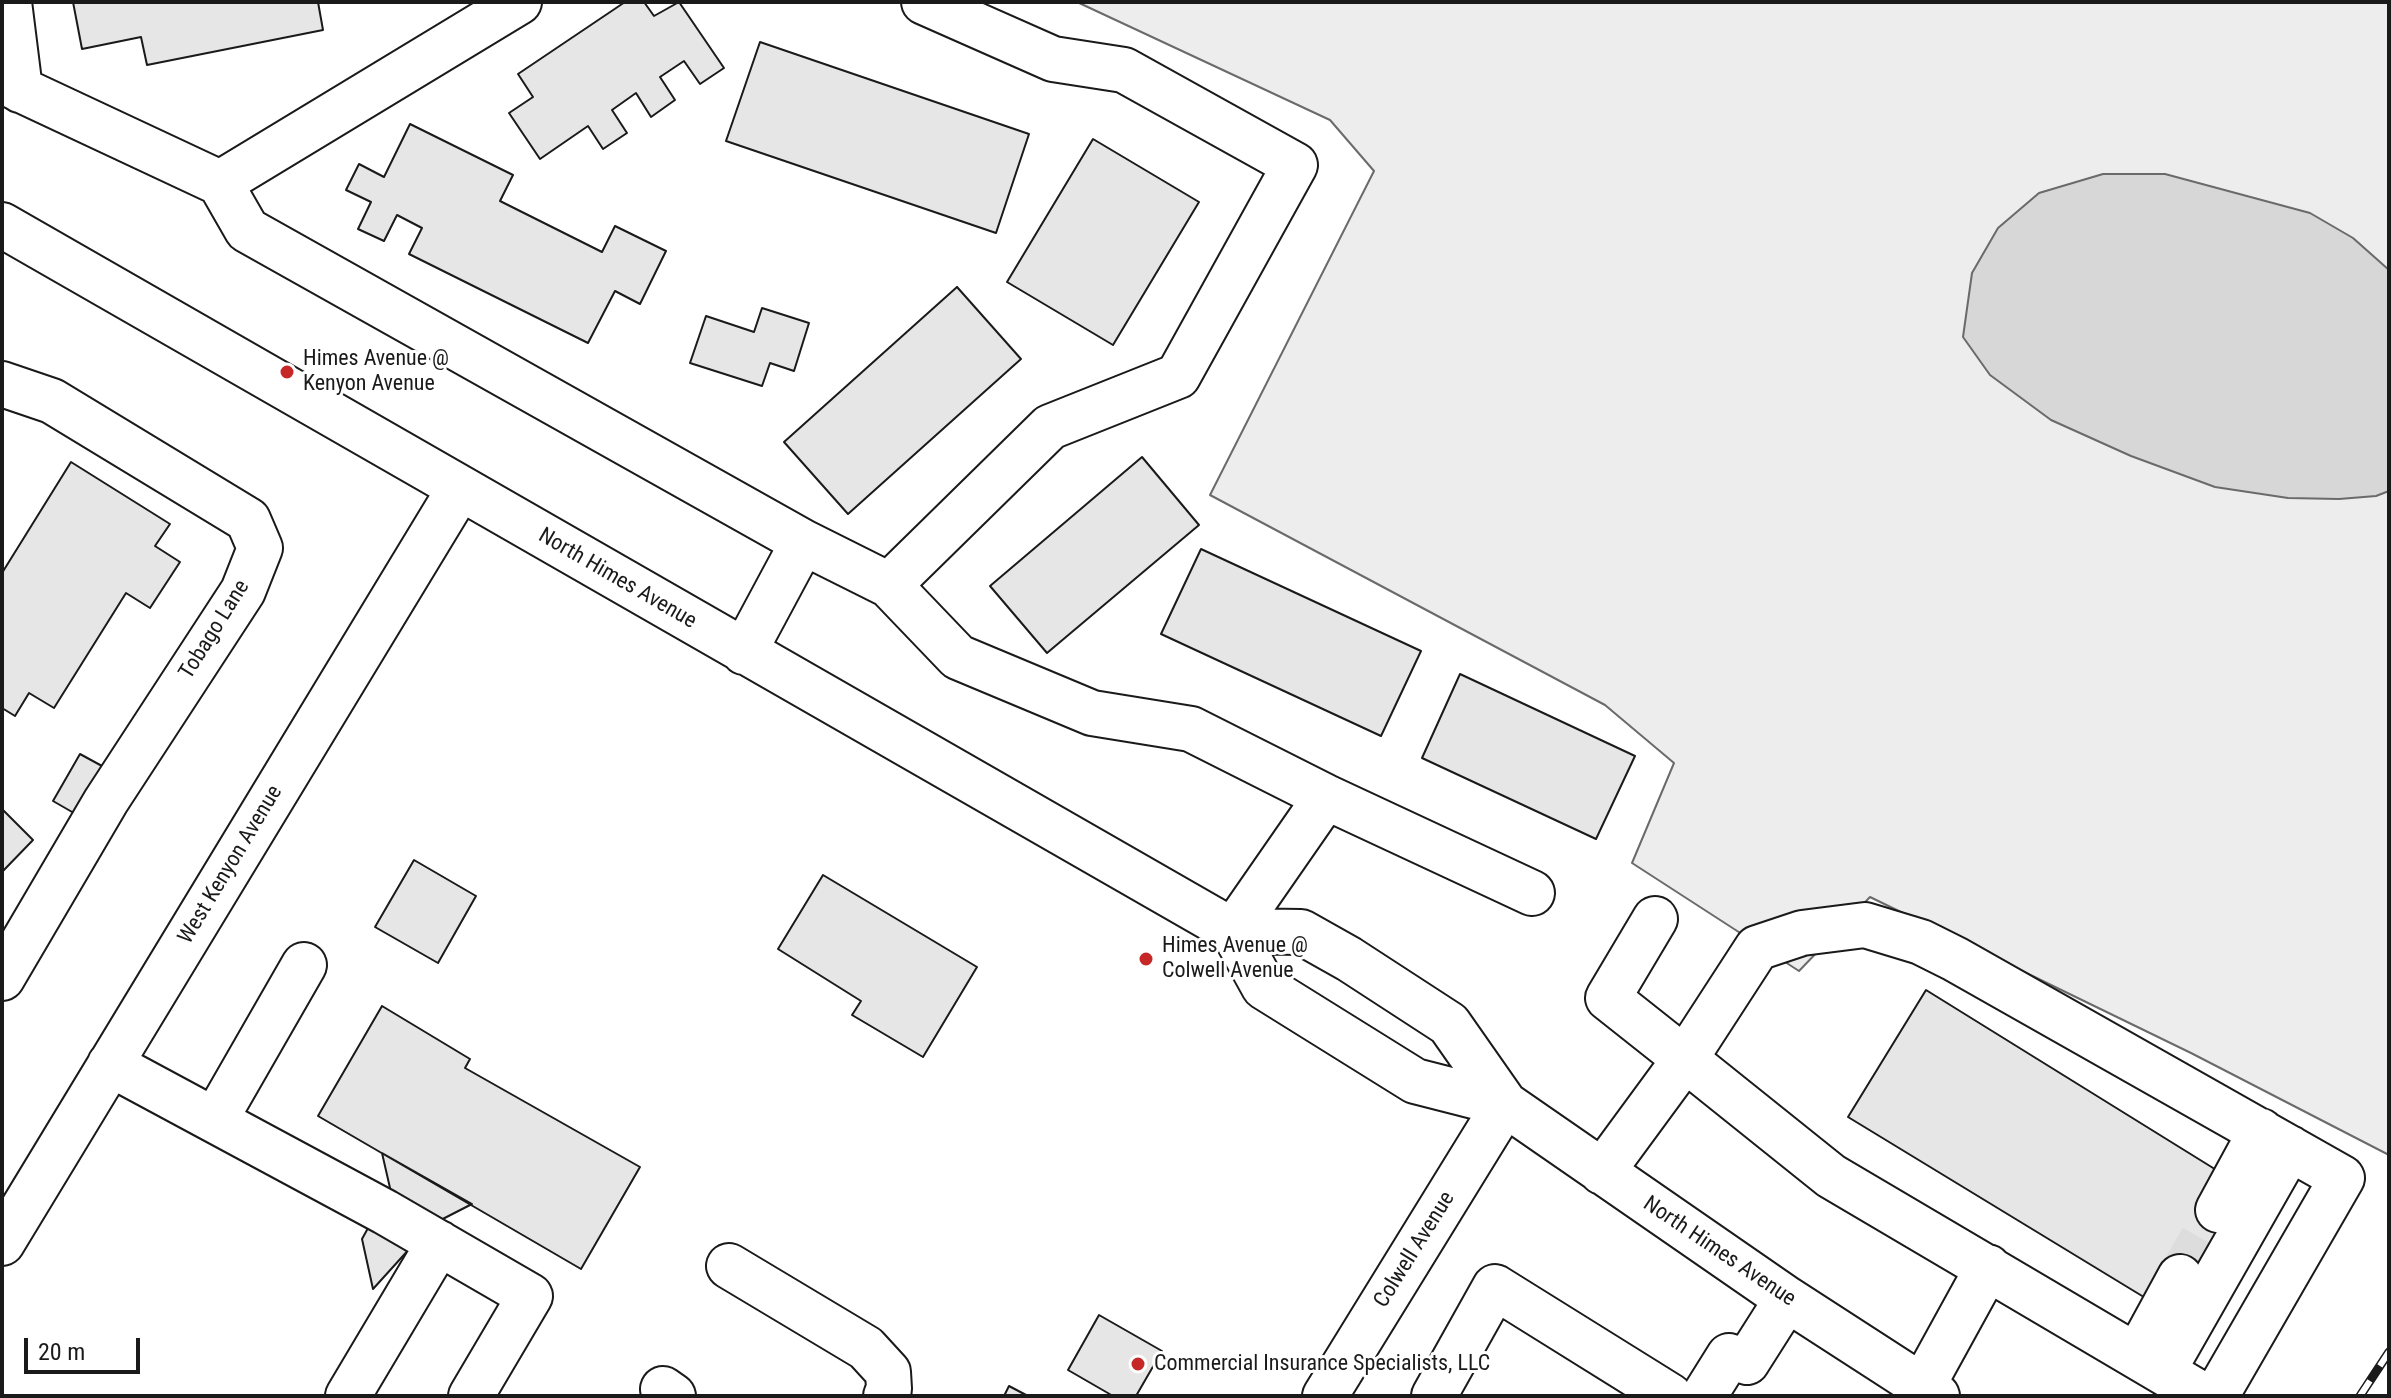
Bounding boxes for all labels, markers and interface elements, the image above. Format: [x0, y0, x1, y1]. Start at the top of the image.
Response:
place label: Himes Avenue @ Kenyon Avenue [303, 346, 449, 398]
marker: Himes Avenue @ Kenyon Avenue [278, 363, 296, 381]
street label: North Himes Avenue [533, 523, 701, 635]
street label: Tobago Lane [174, 576, 256, 684]
street label: West Kenyon Avenue [173, 781, 289, 949]
place label: Himes Avenue @ Colwell Avenue [1162, 933, 1308, 984]
marker: Himes Avenue @ Colwell Avenue [1137, 950, 1155, 968]
street label: Colwell Avenue [1369, 1187, 1461, 1313]
street label: North Himes Avenue [1638, 1191, 1800, 1313]
scale bar [28, 1322, 144, 1372]
text: 20 m [38, 1338, 85, 1366]
place label: Commercial Insurance Specialists, LLC [1154, 1351, 1490, 1377]
marker: Commercial Insurance Specialists, LLC [1129, 1355, 1147, 1373]

